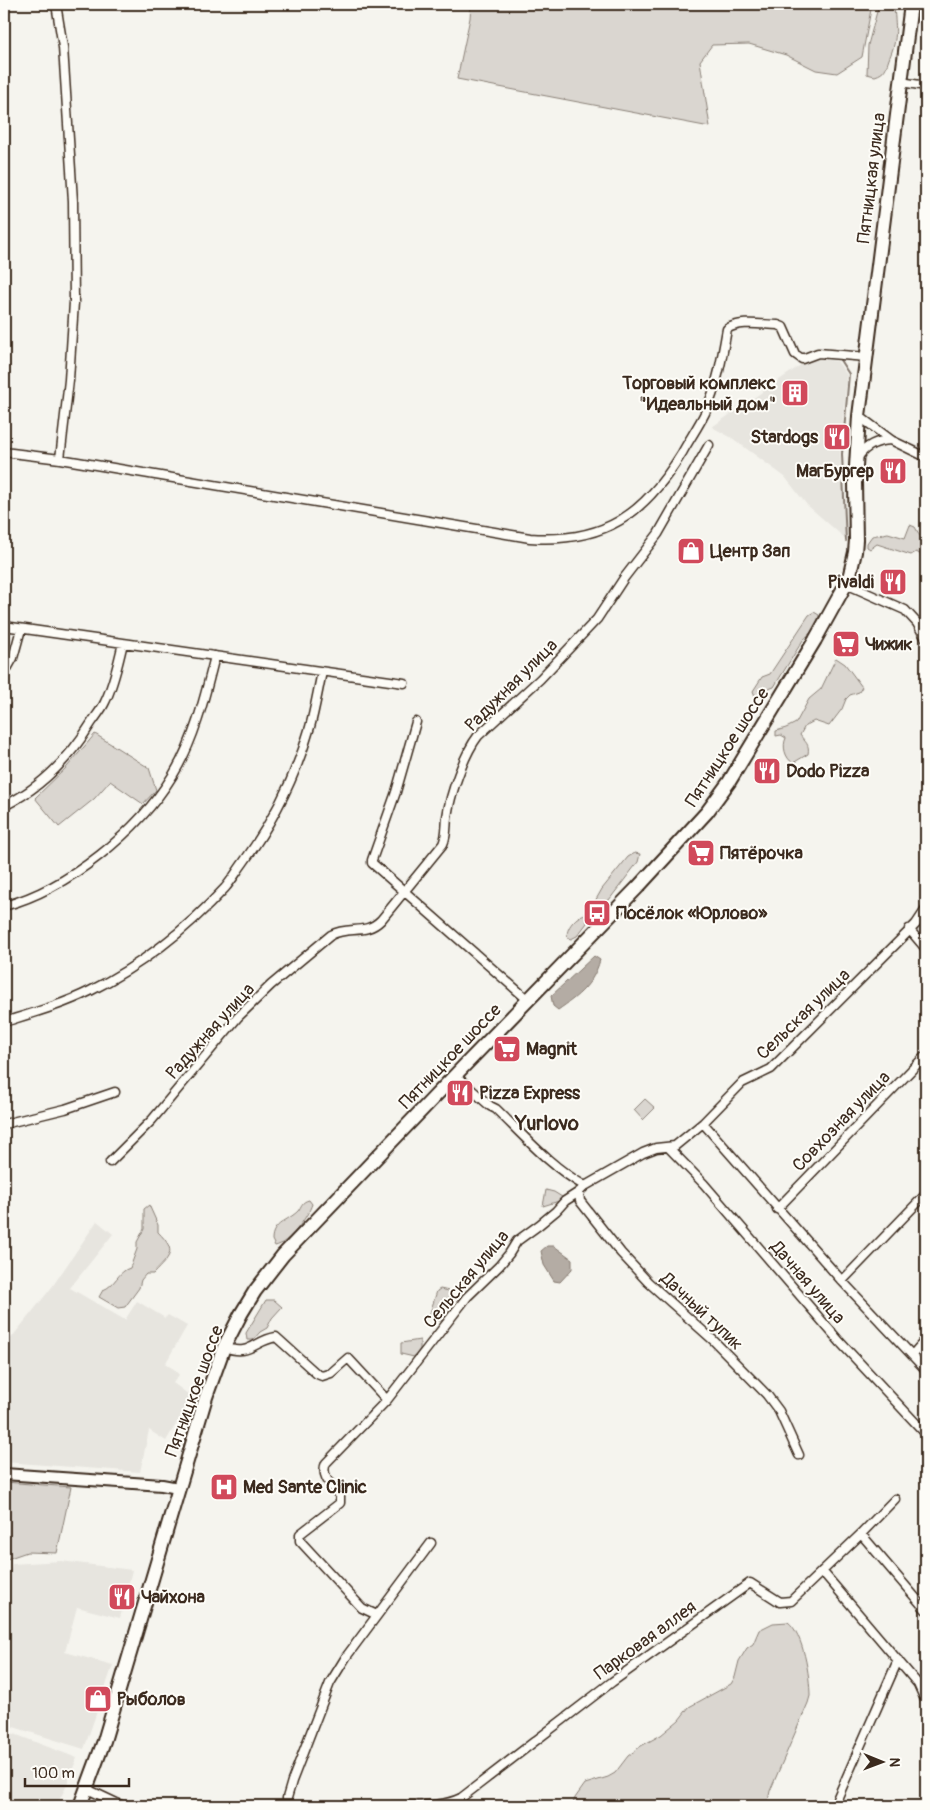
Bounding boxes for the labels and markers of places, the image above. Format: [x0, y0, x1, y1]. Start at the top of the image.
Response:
place label: Торговый комплекс "Идеальный дом" [621, 372, 776, 416]
building icon: Торговый комплекс "Идеальный дом" [780, 378, 810, 408]
restaurant icon: Stardogs [822, 422, 852, 452]
place label: Stardogs [751, 426, 819, 449]
restaurant icon: МагБургер [878, 456, 908, 486]
place label: МагБургер [796, 460, 874, 483]
shop icon: Центр Зап [676, 536, 706, 566]
place label: Центр Зап [710, 540, 790, 563]
restaurant icon: Pivaldi [878, 567, 908, 597]
place label: Pivaldi [828, 571, 874, 594]
supermarket icon: Чижик [831, 629, 861, 659]
place label: Чижик [865, 633, 913, 656]
restaurant icon: Dodo Pizza [752, 756, 782, 786]
place label: Dodo Pizza [786, 760, 870, 783]
supermarket icon: Пятёрочка [686, 838, 716, 868]
place label: Пятёрочка [720, 842, 804, 865]
bus stop icon: Посёлок «Юрлово» [582, 898, 612, 928]
place label: Посёлок «Юрлово» [616, 902, 768, 925]
supermarket icon: Magnit [492, 1034, 522, 1064]
place label: Magnit [526, 1038, 578, 1061]
restaurant icon: Pizza Express [445, 1078, 475, 1108]
place label: Pizza Express [479, 1082, 581, 1105]
hospital icon: Med Sante Clinic [209, 1472, 239, 1502]
place label: Med Sante Clinic [243, 1476, 367, 1499]
restaurant icon: Чайхона [107, 1582, 137, 1612]
place label: Чайхона [141, 1586, 205, 1609]
shop icon: Рыболов [83, 1684, 113, 1714]
place label: Рыболов [117, 1688, 186, 1711]

